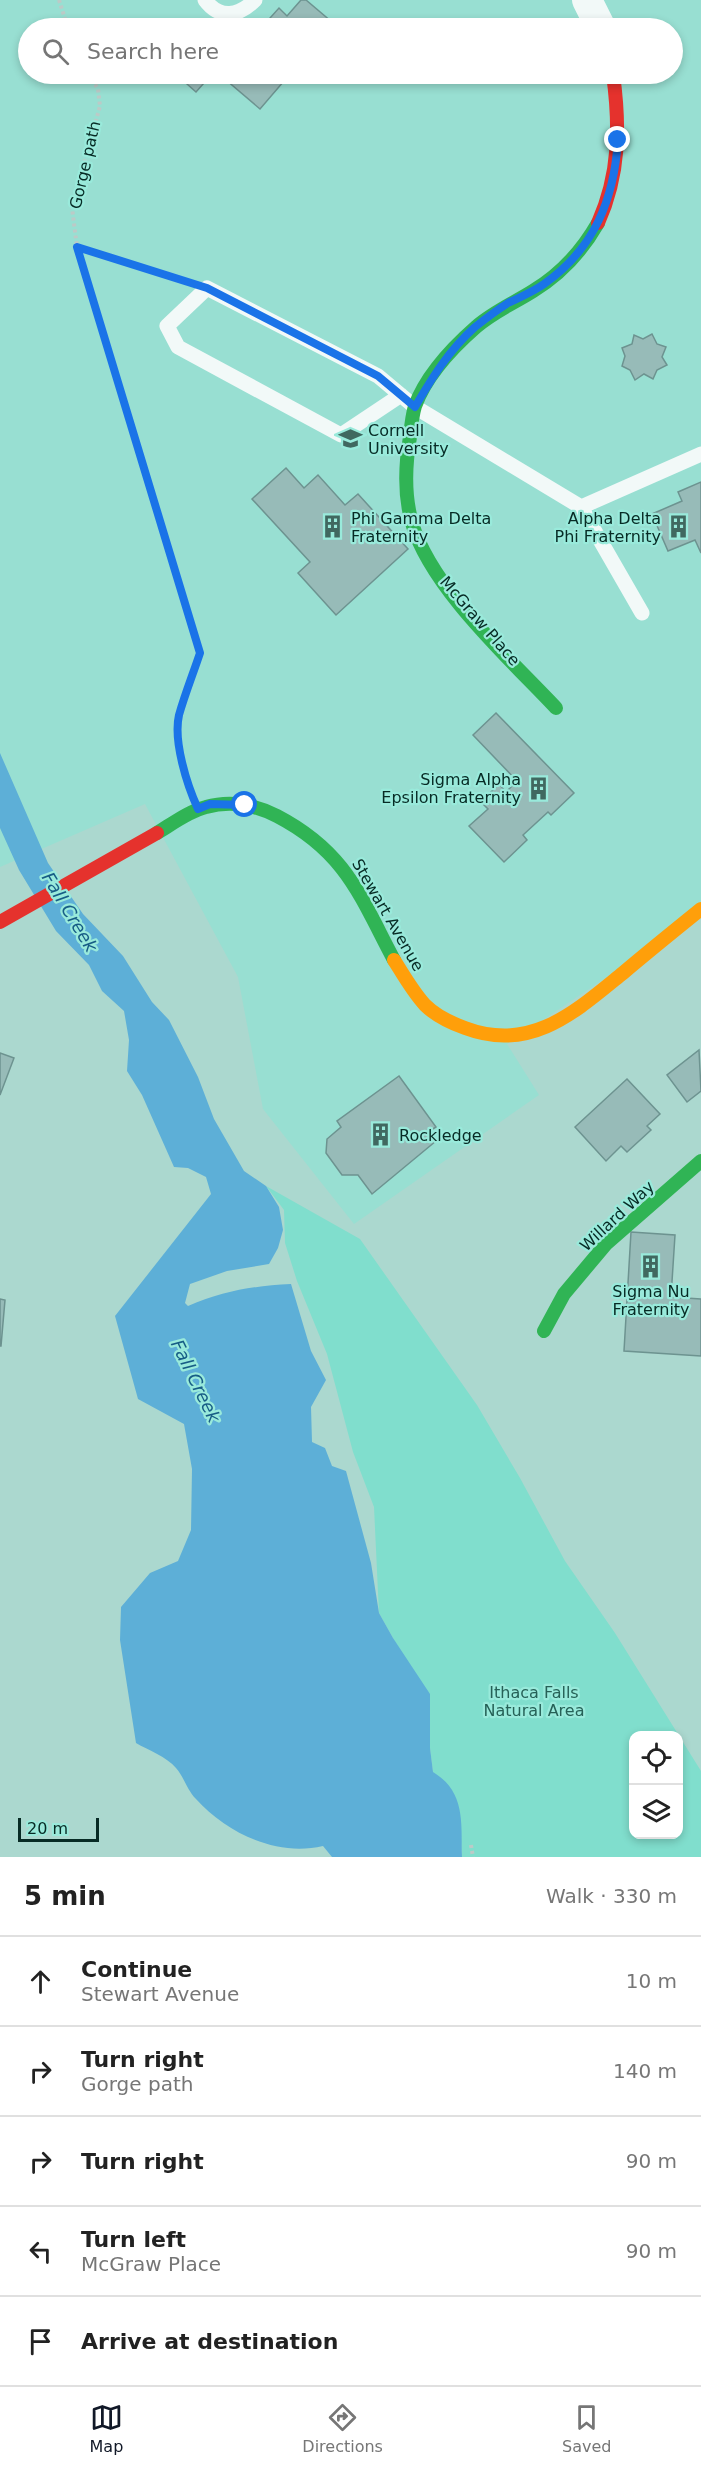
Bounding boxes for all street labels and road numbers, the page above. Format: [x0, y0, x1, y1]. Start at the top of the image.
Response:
street label: Gorge path [66, 119, 104, 211]
street label: McGraw Place [436, 572, 524, 670]
street label: Stewart Avenue [348, 855, 428, 975]
street label: Willard Way [576, 1177, 658, 1255]

